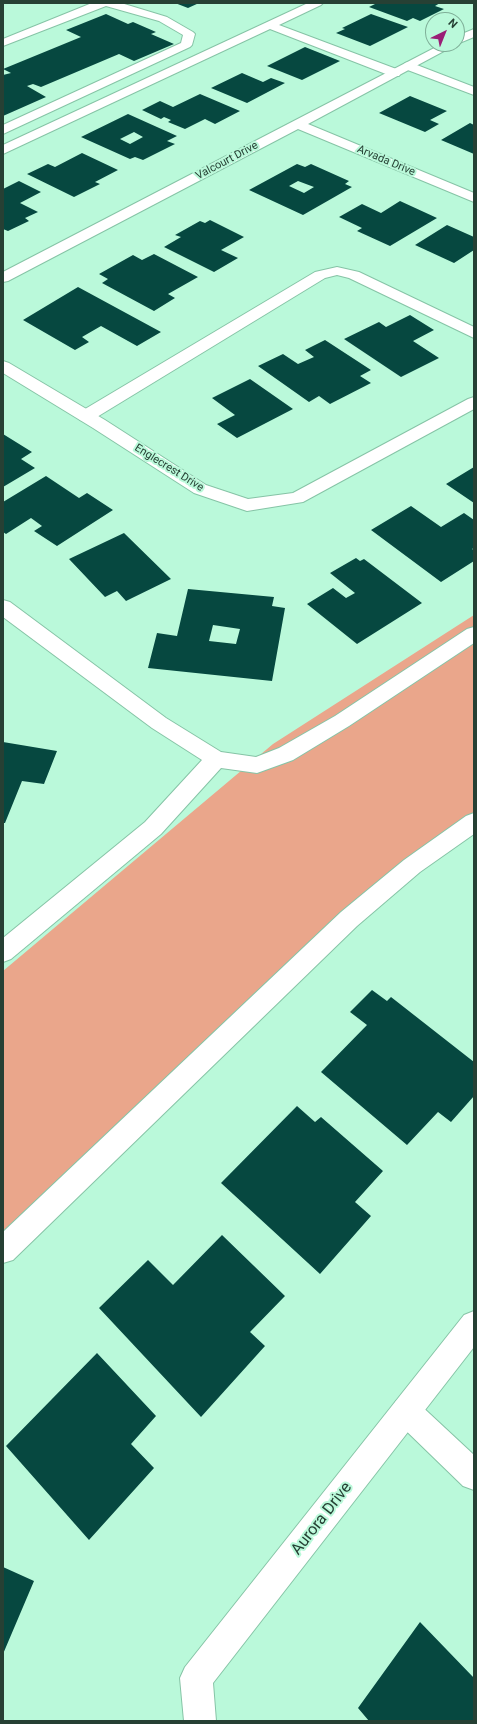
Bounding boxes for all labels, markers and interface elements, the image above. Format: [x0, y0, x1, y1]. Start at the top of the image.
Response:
north arrow [425, 12, 465, 52]
text: N [446, 16, 460, 31]
street label: Valcourt Drive [194, 139, 260, 183]
street label: Arvada Drive [355, 143, 417, 179]
street label: Englecrest Drive [132, 441, 206, 495]
street label: Aurora Drive [288, 1479, 356, 1559]

